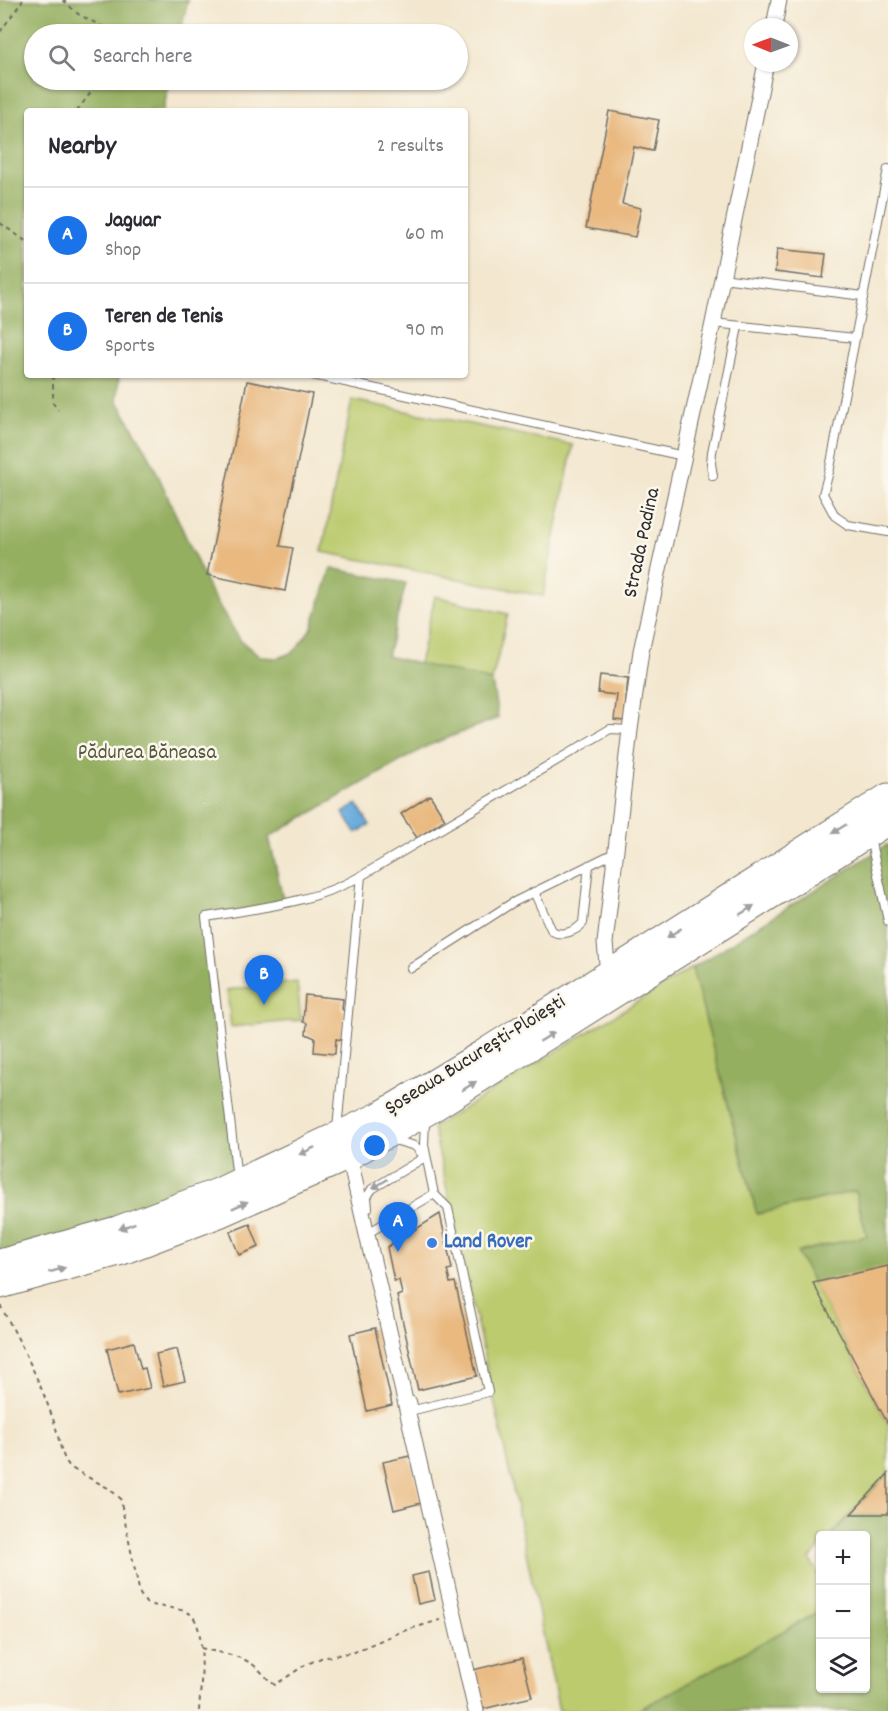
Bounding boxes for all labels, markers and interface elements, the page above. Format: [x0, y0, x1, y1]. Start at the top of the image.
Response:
north arrow [744, 18, 798, 72]
search box [24, 24, 468, 90]
icon: search [45, 41, 78, 74]
text: Search here [93, 42, 192, 73]
text: Nearby [48, 129, 116, 166]
text: 2 results [377, 133, 444, 161]
text: Jaguar [105, 206, 161, 237]
text: A [62, 221, 73, 249]
text: 60 m [405, 221, 444, 249]
text: Shop [105, 237, 141, 265]
text: Teren de Tenis [105, 302, 224, 333]
text: B [63, 317, 72, 345]
text: 90 m [406, 317, 444, 345]
text: Sports [105, 333, 155, 361]
street label: Strada Padina [617, 484, 670, 601]
park label: Pădurea Băneasa [78, 739, 217, 769]
one-way arrow [830, 823, 847, 834]
one-way arrow [739, 905, 756, 916]
one-way arrow [666, 927, 682, 938]
pin: B [244, 956, 284, 1005]
street label: Șoseaua București-Ploiești [380, 988, 572, 1124]
one-way arrow [539, 1031, 555, 1042]
one-way arrow [461, 1081, 477, 1092]
your location [360, 1131, 389, 1160]
one-way arrow [298, 1146, 316, 1156]
one-way arrow [372, 1179, 388, 1190]
one-way arrow [232, 1200, 249, 1209]
pin: A [378, 1202, 418, 1252]
one-way arrow [118, 1221, 136, 1231]
place label: Land Rover [444, 1228, 533, 1258]
marker: Land Rover [425, 1236, 439, 1250]
one-way arrow [48, 1265, 66, 1274]
map controls [816, 1531, 870, 1693]
button: + [816, 1531, 870, 1585]
button: − [816, 1585, 870, 1639]
button: layers [816, 1639, 870, 1693]

